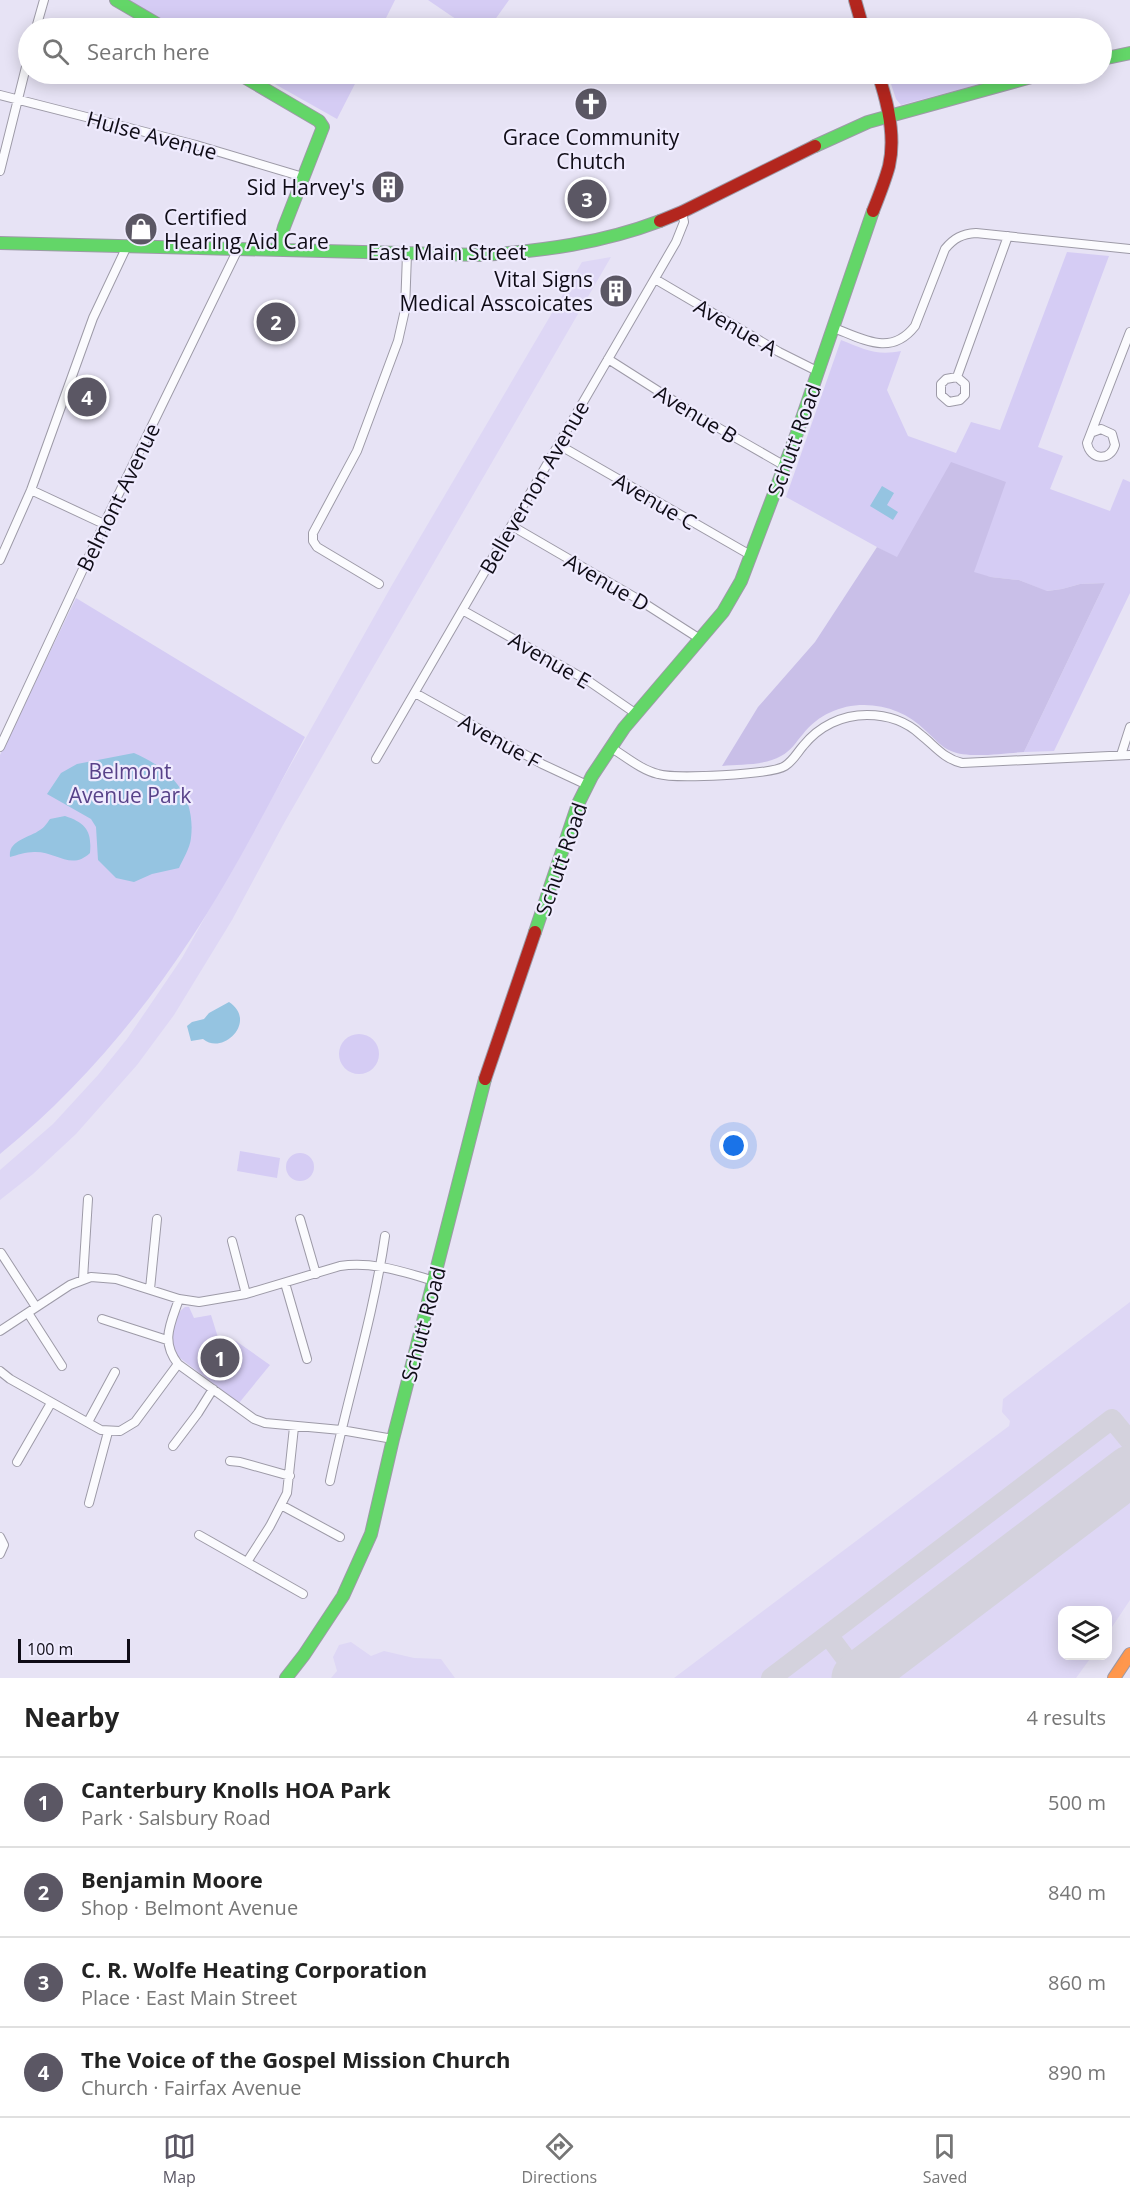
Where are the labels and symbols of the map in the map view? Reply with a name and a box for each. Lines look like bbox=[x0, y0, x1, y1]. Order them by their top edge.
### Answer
church icon: Grace Community Chutch bbox=[573, 86, 609, 122]
street label: Hulse Avenue bbox=[84, 104, 220, 166]
place label: Grace Community Chutch bbox=[503, 123, 680, 175]
building icon: Sid Harvey's bbox=[370, 169, 406, 205]
place label: Sid Harvey's bbox=[247, 173, 365, 201]
pin: 3 bbox=[568, 176, 606, 222]
place label: Certified Hearing Aid Care bbox=[164, 203, 329, 255]
shop icon: Certified Hearing Aid Care bbox=[123, 211, 159, 247]
street label: East Main Street bbox=[367, 238, 527, 266]
place label: Vital Signs Medical Asscoicates bbox=[399, 265, 593, 317]
building icon: Vital Signs Medical Asscoicates bbox=[598, 273, 634, 309]
street label: Avenue A bbox=[689, 292, 783, 362]
pin: 2 bbox=[256, 300, 296, 344]
pin: 4 bbox=[68, 374, 106, 420]
street label: Avenue B bbox=[649, 378, 743, 450]
street label: Schutt Road bbox=[761, 380, 827, 500]
street label: Bellevernon Avenue bbox=[473, 395, 595, 579]
street label: Belmont Avenue bbox=[70, 418, 166, 576]
street label: Avenue C bbox=[608, 466, 702, 536]
street label: Avenue D bbox=[559, 546, 655, 618]
street label: Avenue E bbox=[504, 625, 596, 695]
street label: Avenue F bbox=[454, 707, 546, 775]
park label: Belmont Avenue Park bbox=[69, 757, 191, 809]
street label: Schutt Road bbox=[529, 799, 593, 919]
your location bbox=[719, 1131, 748, 1160]
street label: Schutt Road bbox=[394, 1263, 452, 1385]
pin: 1 bbox=[200, 1336, 240, 1380]
scale bar bbox=[18, 1636, 130, 1664]

